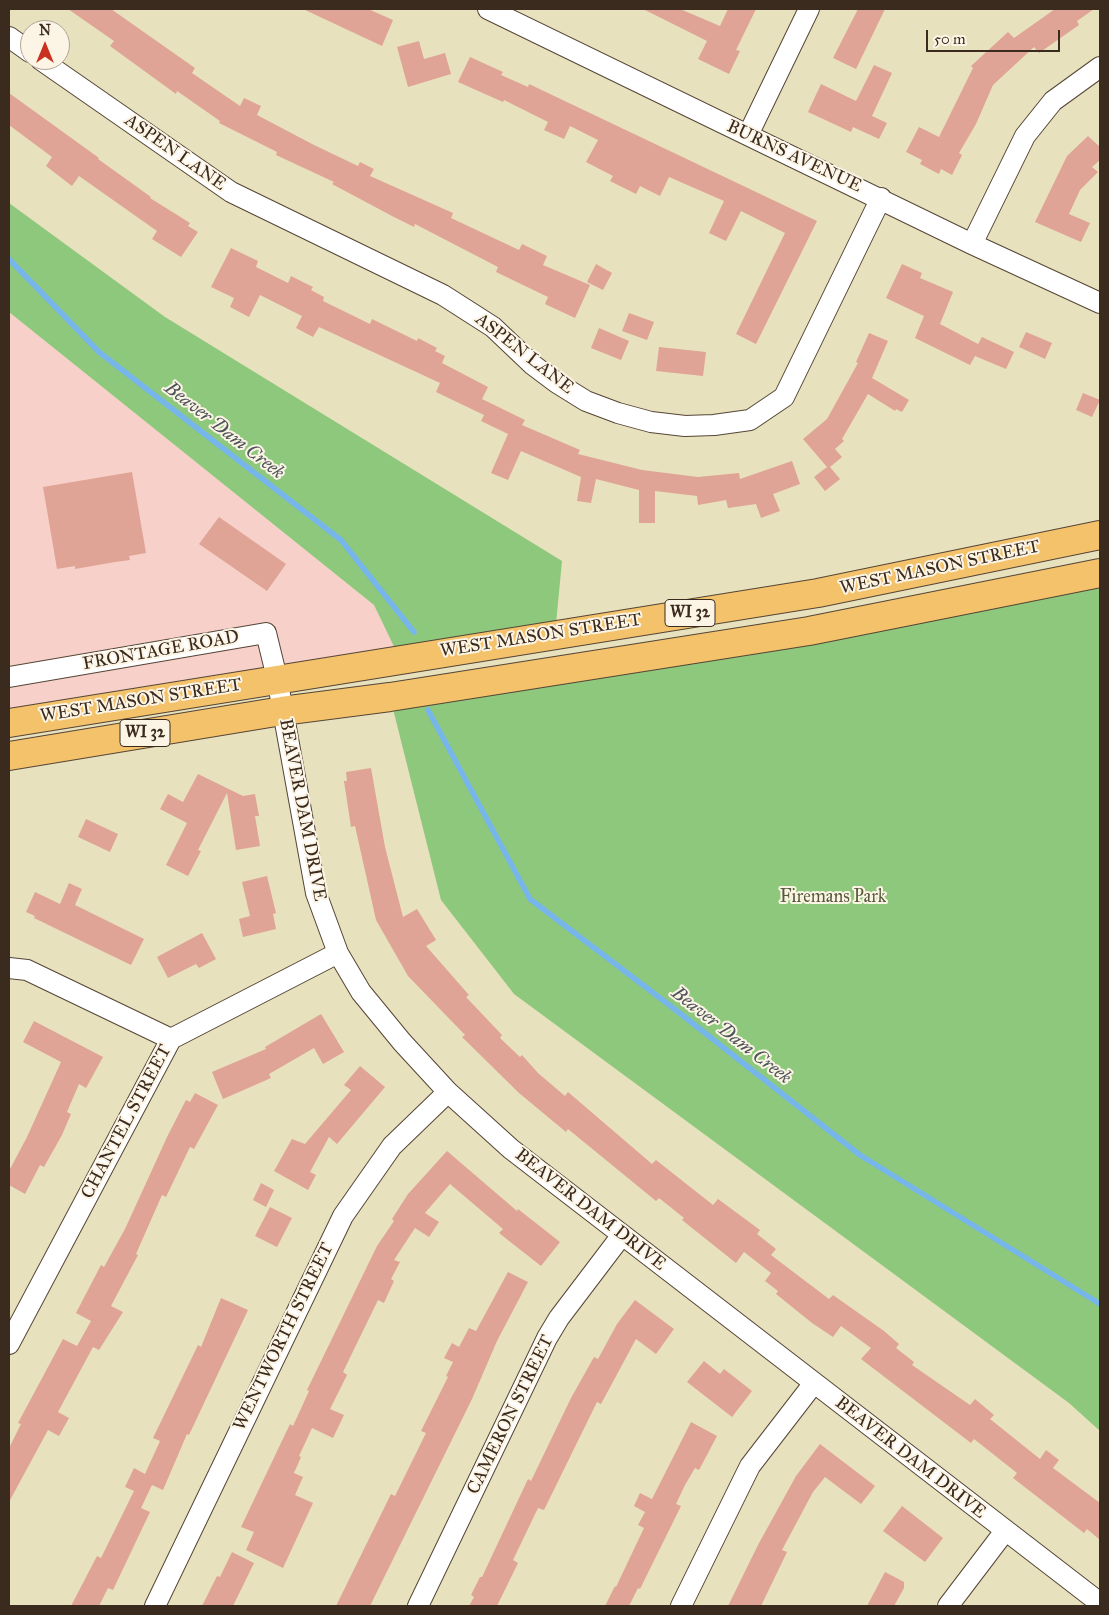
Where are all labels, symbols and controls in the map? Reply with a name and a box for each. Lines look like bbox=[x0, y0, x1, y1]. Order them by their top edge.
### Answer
north arrow bbox=[20, 20, 70, 70]
scale bar bbox=[929, 20, 1063, 52]
text: N bbox=[39, 22, 51, 39]
text: 50 m bbox=[934, 30, 966, 48]
street label: ASPEN LANE bbox=[120, 110, 230, 196]
street label: BURNS AVENUE bbox=[723, 116, 865, 198]
street label: ASPEN LANE bbox=[470, 309, 578, 399]
water label: Beaver Dam Creek bbox=[160, 377, 288, 485]
street label: WEST MASON STREET bbox=[838, 536, 1042, 600]
road number: WI 32 bbox=[665, 600, 715, 626]
street label: WEST MASON STREET bbox=[439, 609, 643, 663]
street label: FRONTAGE ROAD bbox=[81, 627, 241, 675]
street label: WEST MASON STREET bbox=[39, 674, 243, 728]
street label: BEAVER DAM DRIVE bbox=[274, 717, 330, 903]
road number: WI 32 bbox=[120, 720, 170, 746]
park label: Firemans Park bbox=[780, 887, 886, 909]
water label: Beaver Dam Creek bbox=[667, 982, 795, 1090]
street label: CHANTEL STREET bbox=[77, 1041, 177, 1203]
street label: BEAVER DAM DRIVE bbox=[510, 1144, 670, 1276]
street label: WENTWORTH STREET bbox=[229, 1240, 339, 1434]
street label: CAMERON STREET bbox=[463, 1332, 559, 1498]
street label: BEAVER DAM DRIVE bbox=[830, 1392, 990, 1524]

